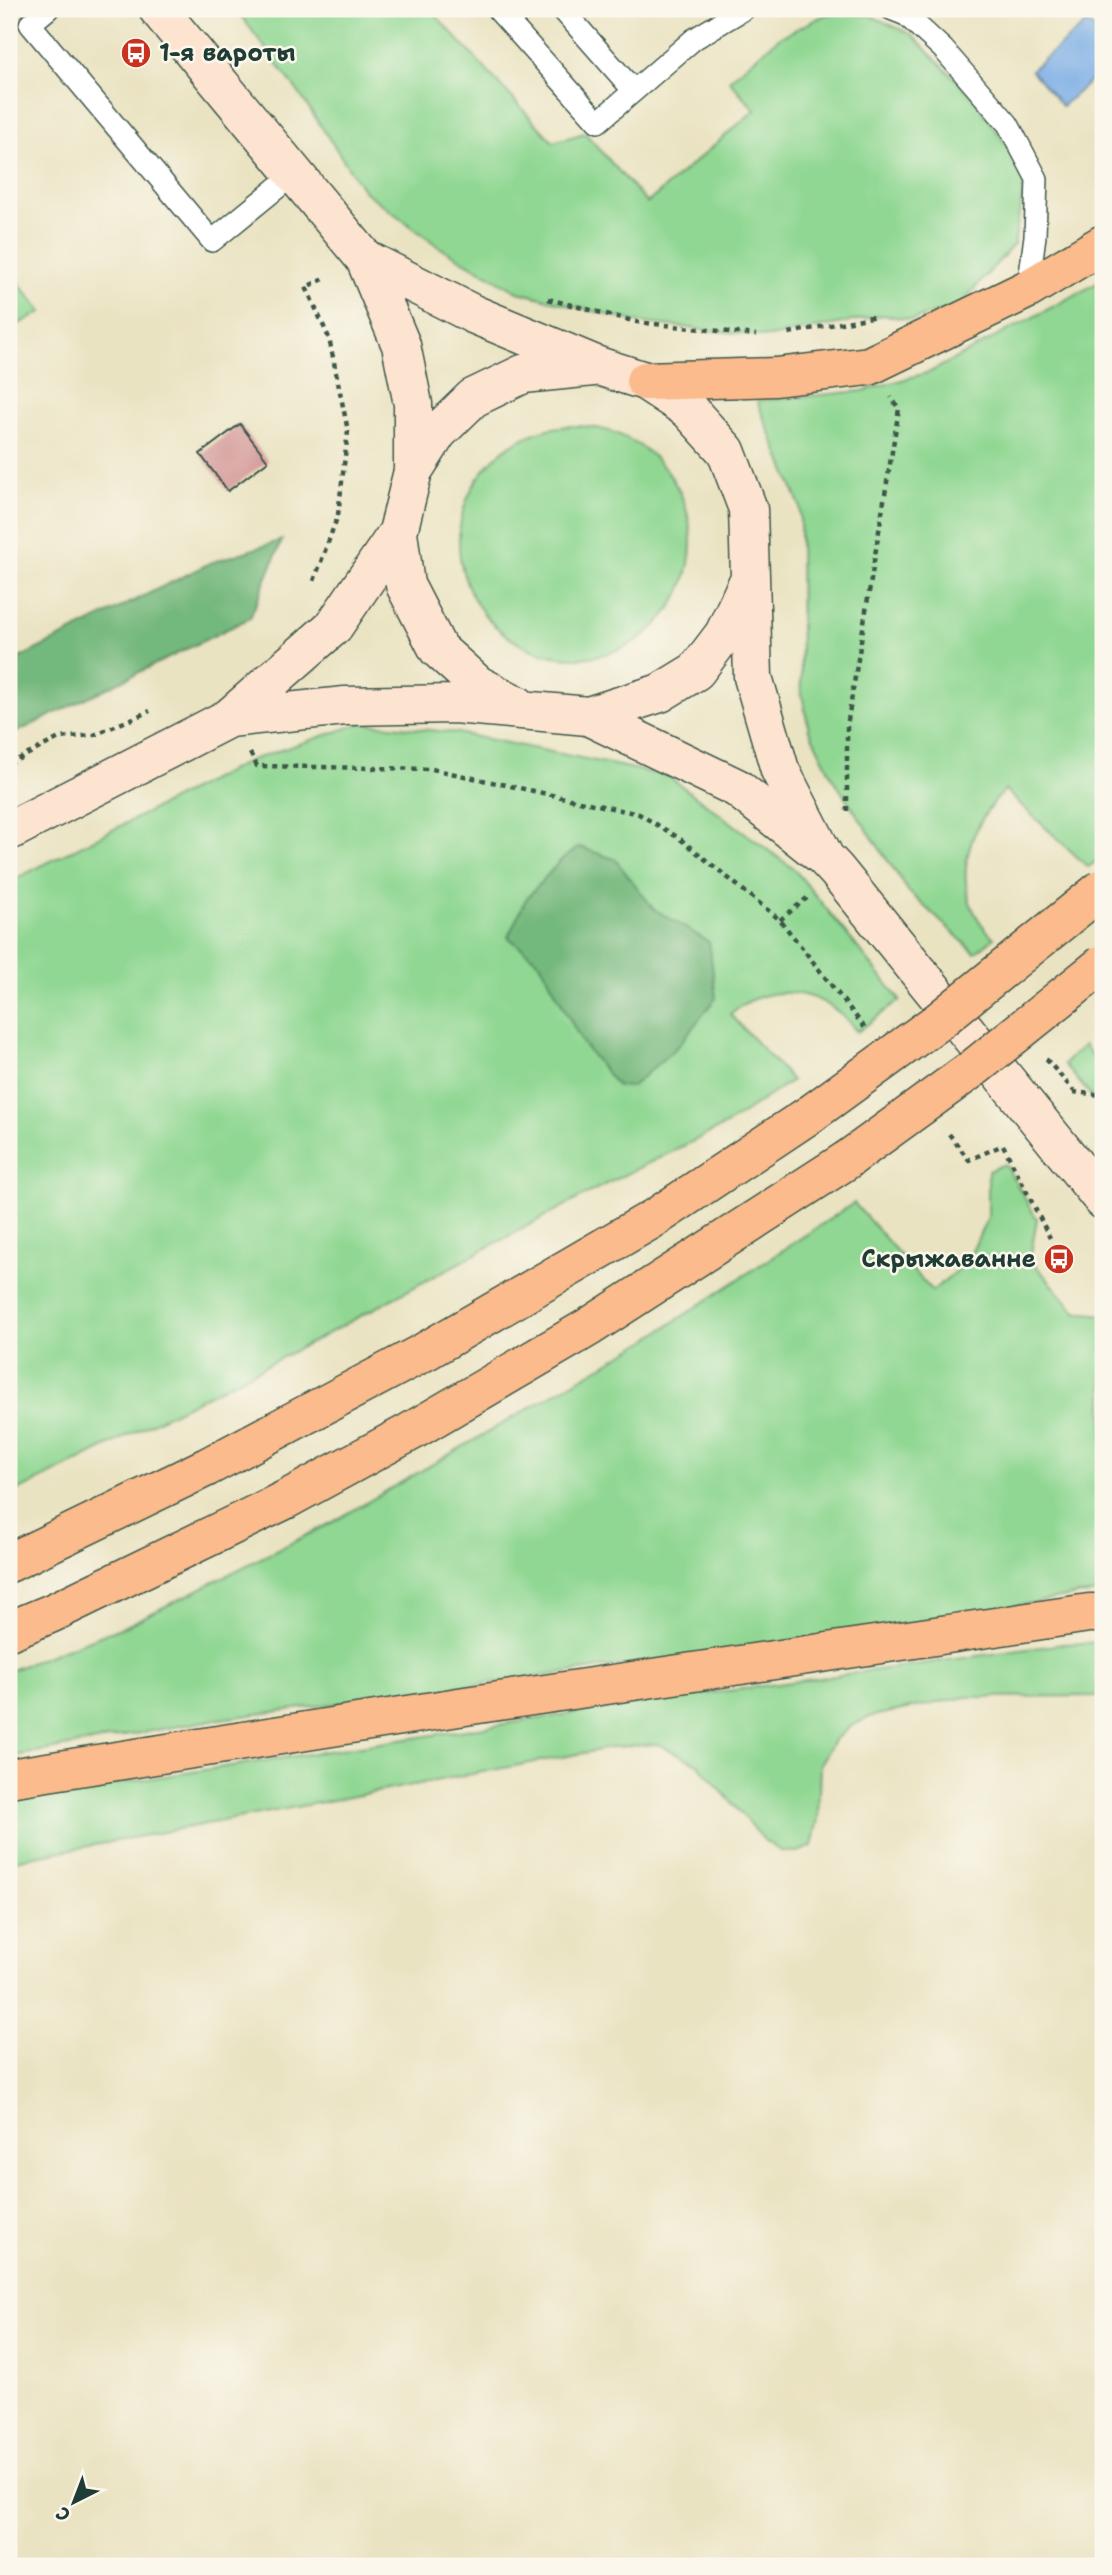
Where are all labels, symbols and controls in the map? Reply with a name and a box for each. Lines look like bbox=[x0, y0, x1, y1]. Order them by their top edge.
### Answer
bus stop icon: 1-я вароты bbox=[119, 36, 153, 70]
place label: 1-я вароты bbox=[159, 37, 296, 69]
bus stop icon: Скрыжаванне bbox=[1042, 1242, 1076, 1276]
place label: Скрыжаванне bbox=[861, 1243, 1036, 1275]
north arrow bbox=[38, 2466, 108, 2536]
text: С bbox=[50, 2501, 76, 2527]

